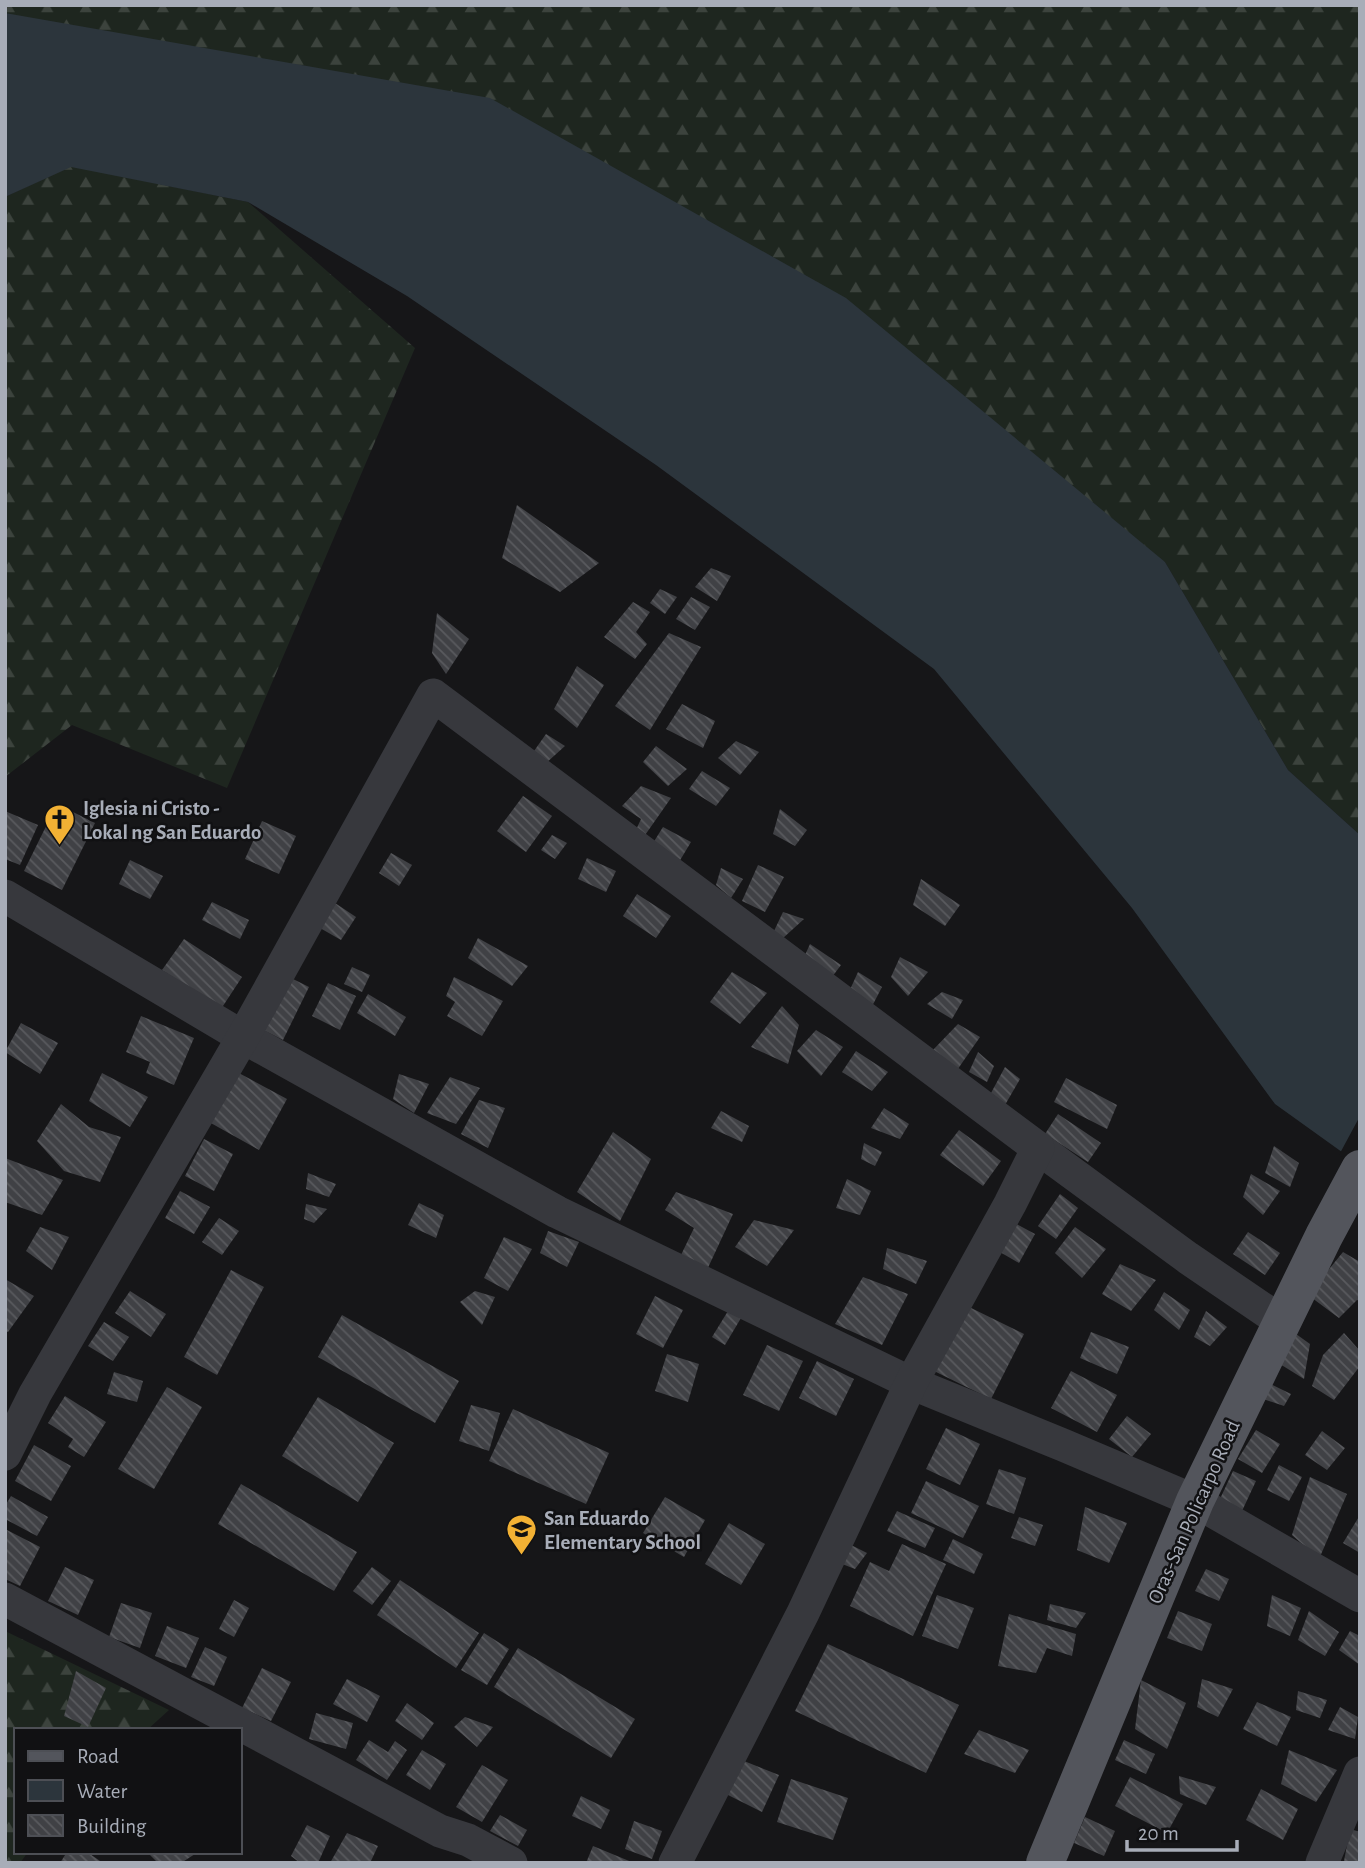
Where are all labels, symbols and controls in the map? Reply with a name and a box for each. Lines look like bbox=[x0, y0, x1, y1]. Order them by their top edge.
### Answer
place label: Iglesia ni Cristo - Lokal ng San Eduardo bbox=[83, 798, 261, 843]
church icon: Iglesia ni Cristo - Lokal ng San Eduardo bbox=[43, 803, 77, 847]
street label: Oras-San Policarpo Road bbox=[1144, 1417, 1244, 1607]
place label: San Eduardo Elementary School bbox=[544, 1508, 701, 1553]
school or university icon: San Eduardo Elementary School bbox=[504, 1513, 538, 1557]
legend bbox=[14, 1728, 242, 1854]
text: Road bbox=[77, 1746, 119, 1767]
text: Water bbox=[77, 1781, 127, 1802]
scale bar bbox=[1127, 1808, 1237, 1852]
text: Building bbox=[77, 1816, 147, 1837]
text: 20 m bbox=[1138, 1823, 1179, 1844]

